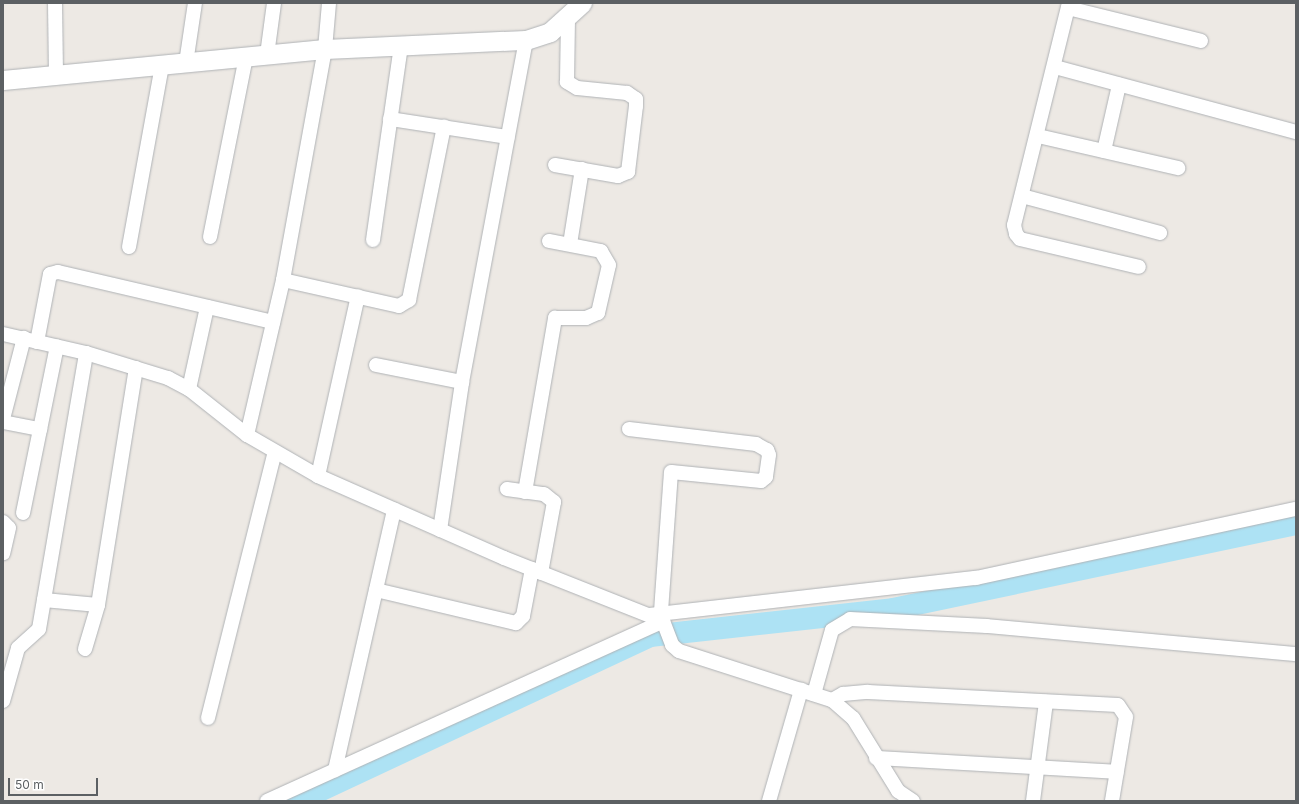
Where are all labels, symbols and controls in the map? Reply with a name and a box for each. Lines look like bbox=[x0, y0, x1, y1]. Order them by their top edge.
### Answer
scale bar bbox=[10, 770, 100, 796]
text: 50 m bbox=[15, 777, 44, 792]

